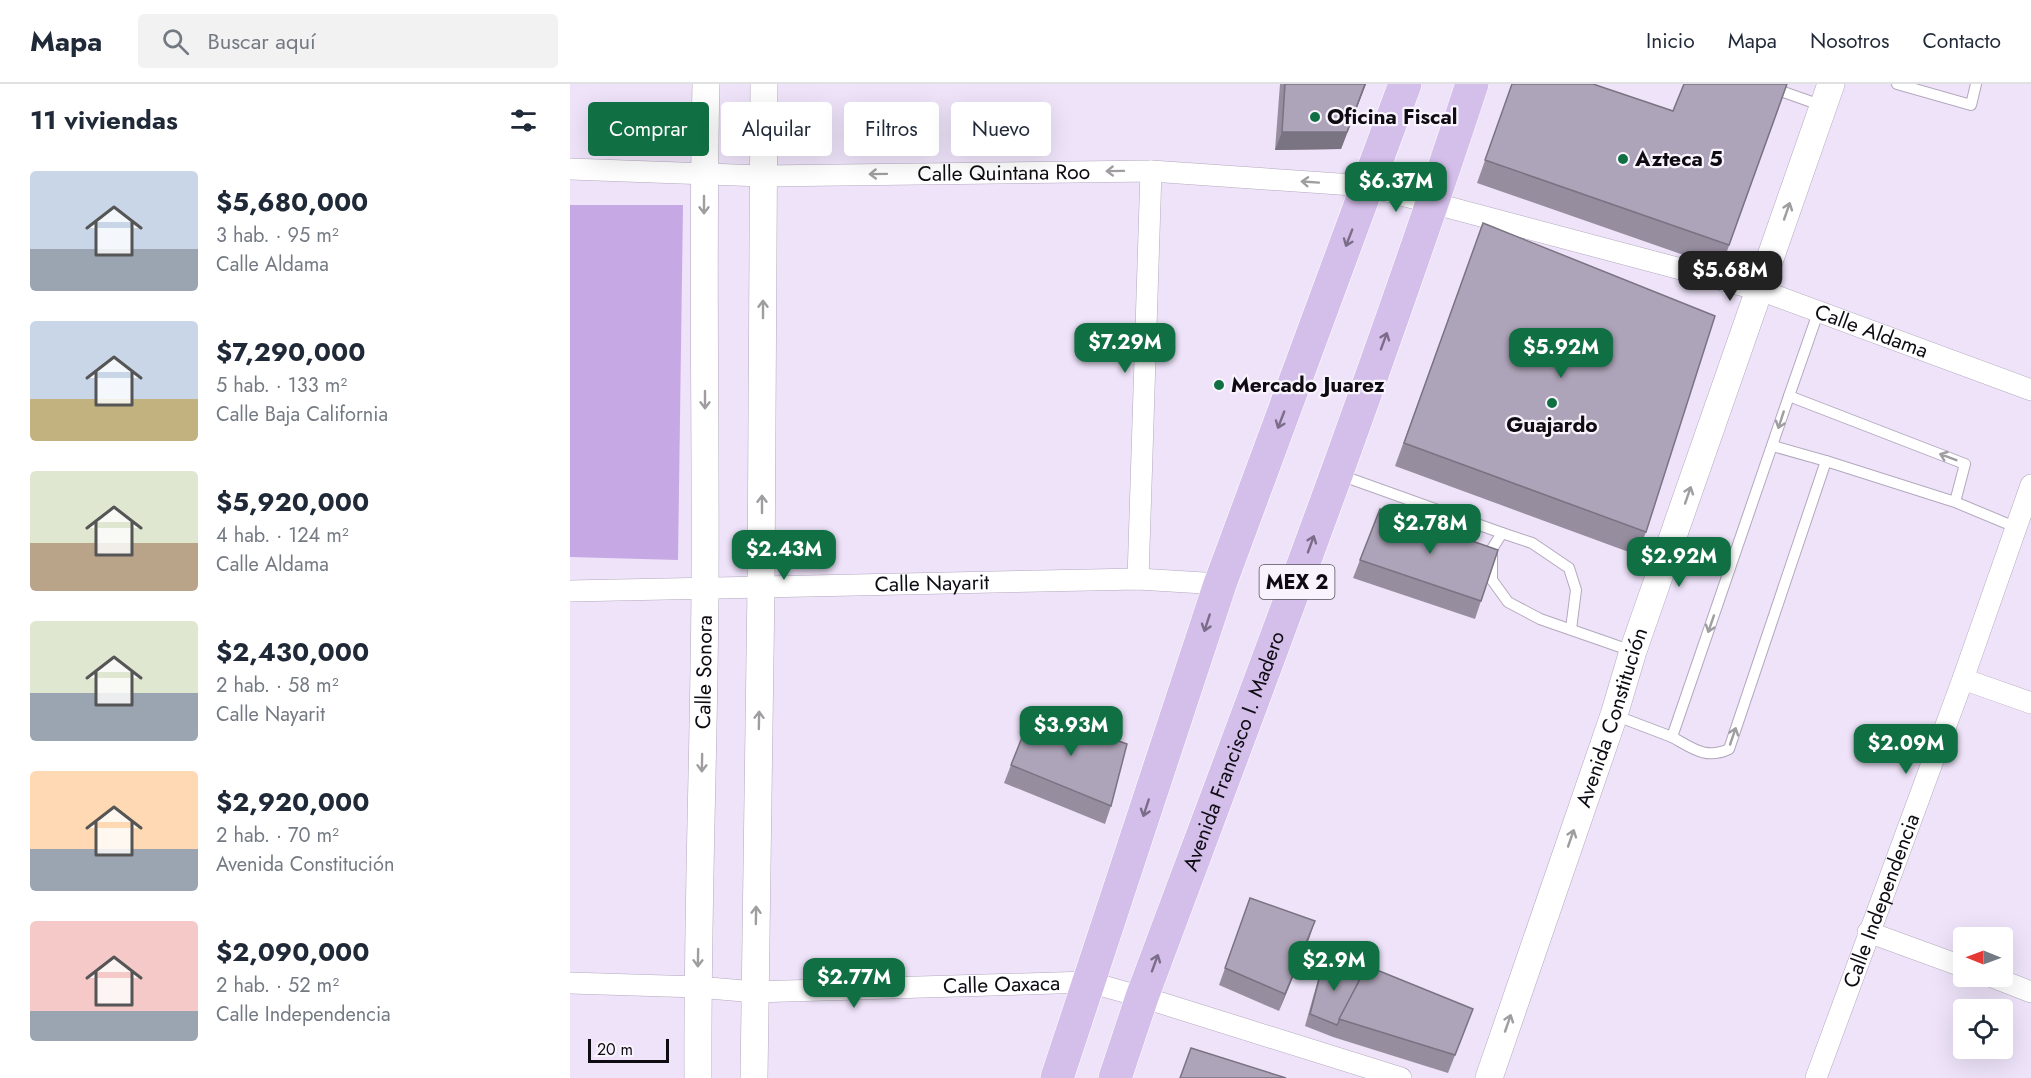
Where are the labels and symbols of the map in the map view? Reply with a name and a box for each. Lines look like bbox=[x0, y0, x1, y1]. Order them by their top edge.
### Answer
place label: Oficina Fiscal bbox=[1327, 102, 1457, 132]
marker: Oficina Fiscal bbox=[1308, 110, 1322, 124]
place label: Azteca 5 bbox=[1634, 144, 1723, 174]
marker: Azteca 5 bbox=[1616, 152, 1630, 166]
street label: Calle Quintana Roo bbox=[917, 157, 1090, 189]
pin: $6.37M bbox=[1347, 162, 1445, 213]
one-way arrow bbox=[1106, 165, 1126, 177]
one-way arrow bbox=[869, 169, 889, 180]
one-way arrow bbox=[1301, 176, 1320, 187]
one-way arrow bbox=[698, 195, 710, 215]
one-way arrow bbox=[1782, 202, 1793, 221]
one-way arrow bbox=[1343, 228, 1354, 246]
pin: $5.68M bbox=[1681, 251, 1779, 302]
street label: Calle Aldama bbox=[1811, 297, 1932, 366]
one-way arrow bbox=[757, 299, 768, 319]
pin: $7.29M bbox=[1076, 323, 1174, 374]
pin: $5.92M bbox=[1512, 328, 1610, 379]
one-way arrow bbox=[1379, 332, 1390, 351]
place label: Mercado Juarez bbox=[1231, 370, 1385, 400]
marker: Mercado Juarez bbox=[1212, 378, 1226, 392]
one-way arrow bbox=[699, 390, 710, 410]
marker: Guajardo bbox=[1545, 396, 1559, 410]
one-way arrow bbox=[1274, 410, 1285, 429]
place label: Guajardo bbox=[1506, 410, 1598, 440]
one-way arrow bbox=[1775, 410, 1786, 429]
one-way arrow bbox=[1939, 451, 1958, 462]
one-way arrow bbox=[1684, 486, 1695, 505]
one-way arrow bbox=[756, 494, 768, 514]
pin: $2.78M bbox=[1381, 504, 1479, 555]
pin: $2.43M bbox=[735, 530, 833, 581]
one-way arrow bbox=[1306, 536, 1317, 554]
pin: $2.92M bbox=[1630, 537, 1728, 588]
road number: MEX 2 bbox=[1260, 565, 1334, 599]
street label: Calle Nayarit bbox=[874, 567, 990, 600]
one-way arrow bbox=[1200, 613, 1211, 632]
one-way arrow bbox=[1704, 614, 1715, 633]
street label: Calle Sonora bbox=[688, 615, 720, 729]
street label: Avenida Constitución bbox=[1568, 623, 1655, 811]
street label: Avenida Francisco I. Madero bbox=[1175, 627, 1292, 875]
pin: $3.93M bbox=[1022, 706, 1120, 757]
one-way arrow bbox=[753, 710, 765, 730]
pin: $2.09M bbox=[1857, 724, 1955, 775]
one-way arrow bbox=[1728, 727, 1739, 746]
one-way arrow bbox=[696, 753, 708, 773]
one-way arrow bbox=[1140, 798, 1151, 817]
street label: Calle Independencia bbox=[1836, 809, 1927, 992]
one-way arrow bbox=[1567, 829, 1578, 848]
one-way arrow bbox=[750, 905, 762, 925]
north arrow bbox=[1953, 927, 2013, 987]
pin: $2.9M bbox=[1292, 941, 1376, 992]
one-way arrow bbox=[692, 948, 704, 968]
one-way arrow bbox=[1150, 954, 1161, 973]
pin: $2.77M bbox=[805, 958, 903, 1009]
street label: Calle Oaxaca bbox=[943, 968, 1061, 1001]
one-way arrow bbox=[1503, 1014, 1514, 1033]
scale bar bbox=[588, 1036, 669, 1064]

